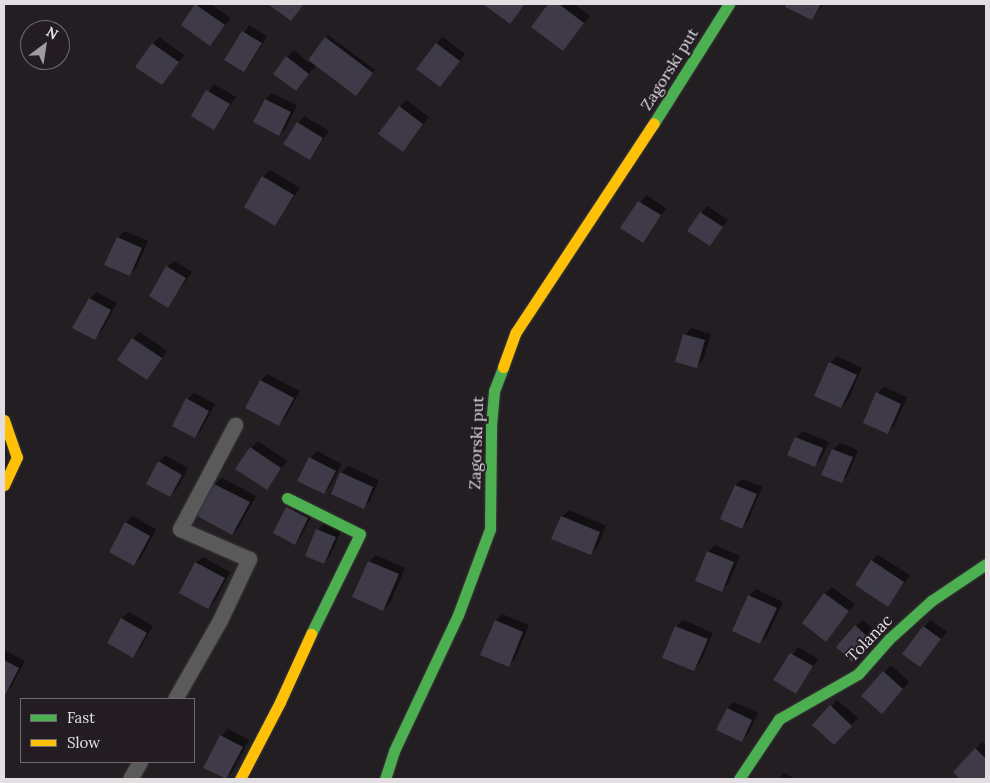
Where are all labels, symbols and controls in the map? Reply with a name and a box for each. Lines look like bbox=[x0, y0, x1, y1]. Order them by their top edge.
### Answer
north arrow bbox=[20, 20, 70, 70]
text: N bbox=[43, 22, 61, 43]
street label: Zagorski put bbox=[636, 24, 702, 114]
street label: Zagorski put bbox=[465, 396, 487, 490]
street label: Tolanac bbox=[842, 611, 896, 665]
legend bbox=[20, 698, 195, 763]
text: Fast bbox=[67, 708, 95, 727]
text: Slow bbox=[67, 733, 100, 752]

